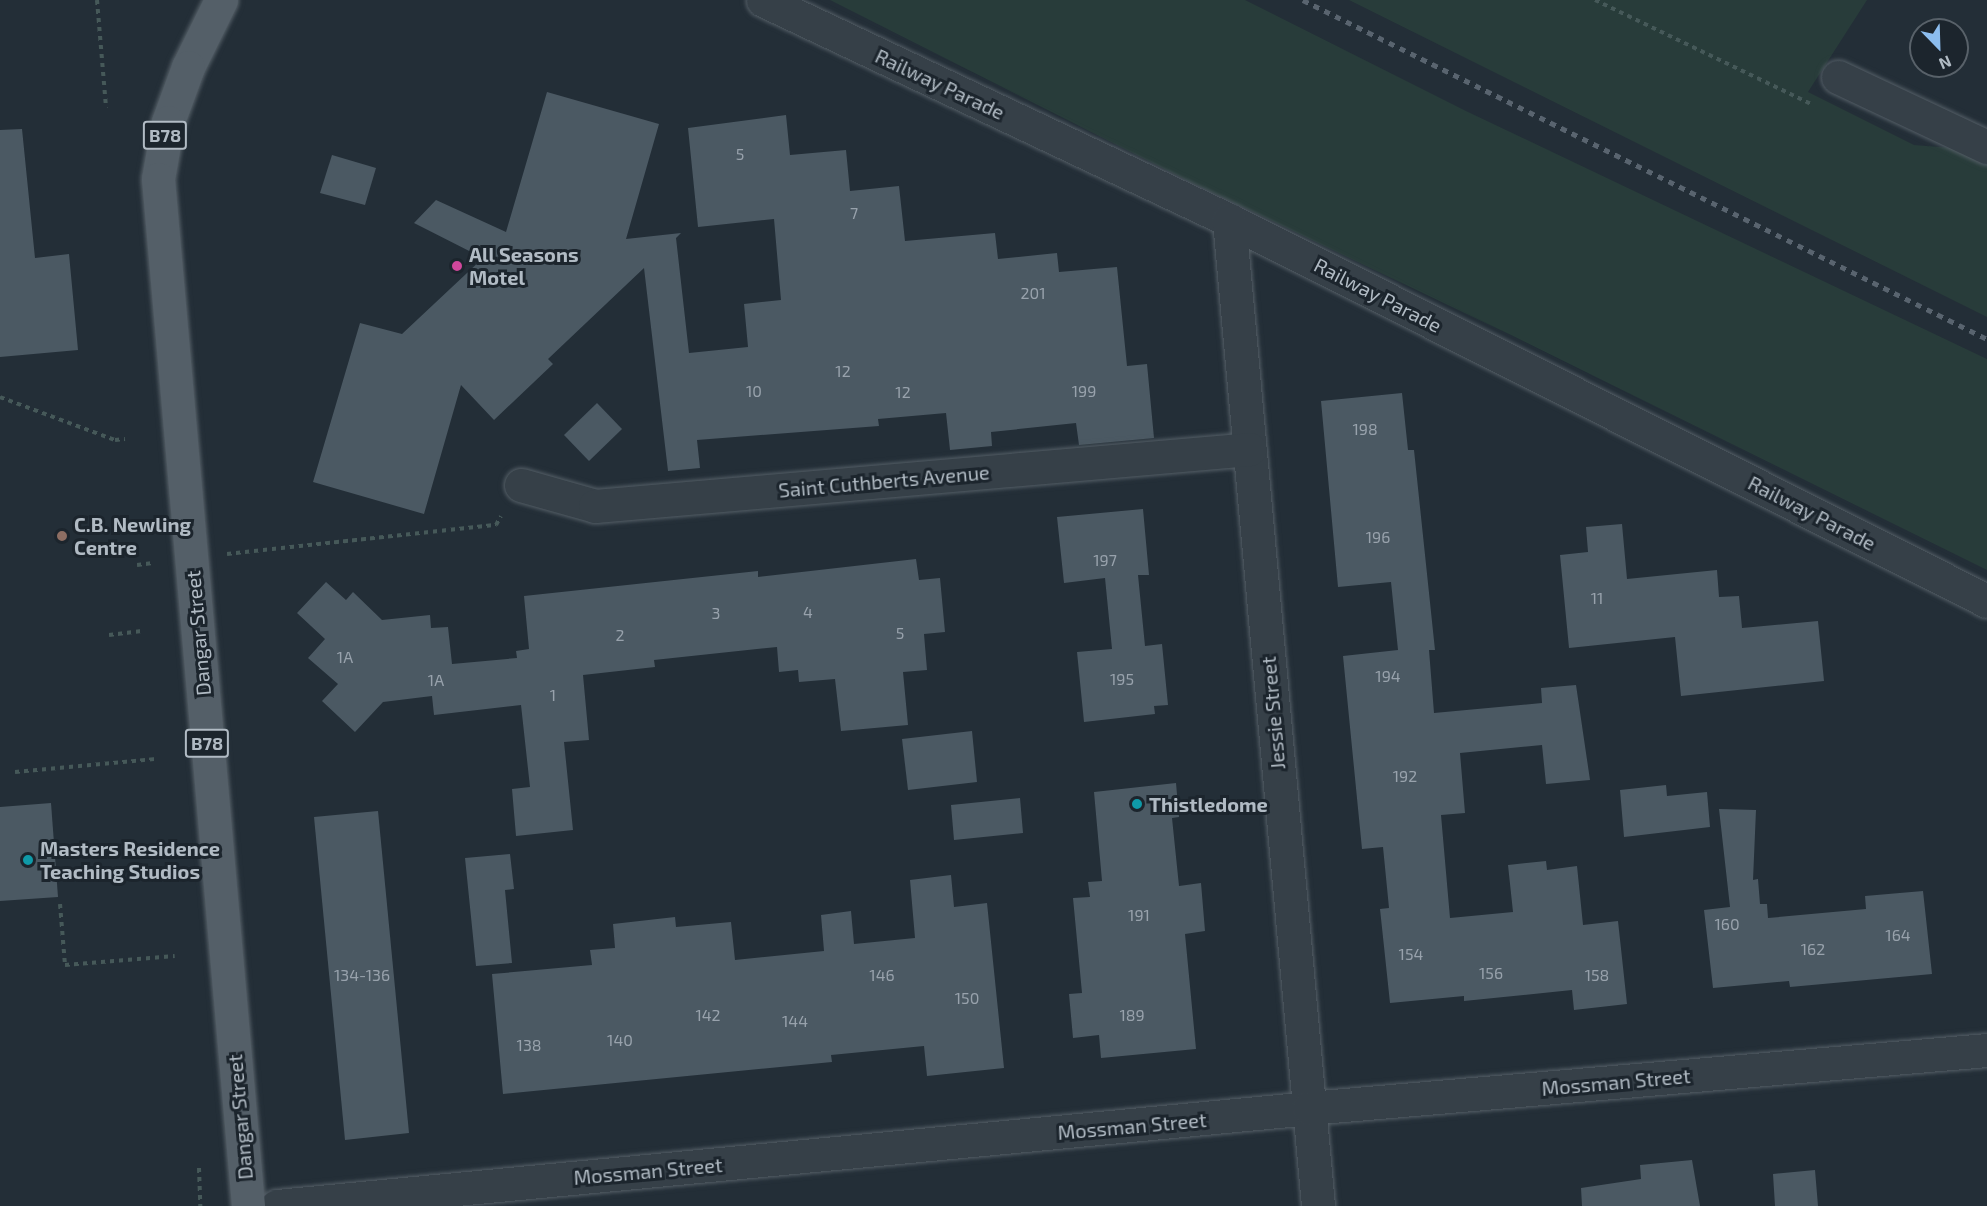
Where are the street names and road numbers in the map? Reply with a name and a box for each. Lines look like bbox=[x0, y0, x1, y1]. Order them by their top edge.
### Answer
street label: Railway Parade bbox=[871, 43, 1009, 125]
road number: B78 bbox=[142, 120, 188, 150]
street label: Railway Parade bbox=[1310, 252, 1446, 338]
street label: Saint Cuthberts Avenue bbox=[777, 460, 991, 502]
street label: Railway Parade bbox=[1744, 470, 1880, 556]
street label: Dangar Street bbox=[181, 569, 215, 697]
street label: Jessie Street bbox=[1256, 655, 1290, 771]
road number: B78 bbox=[184, 728, 230, 758]
street label: Dangar Street bbox=[223, 1053, 257, 1181]
street label: Mossman Street bbox=[1541, 1064, 1691, 1100]
street label: Mossman Street bbox=[1057, 1108, 1207, 1144]
street label: Mossman Street bbox=[573, 1153, 723, 1189]

